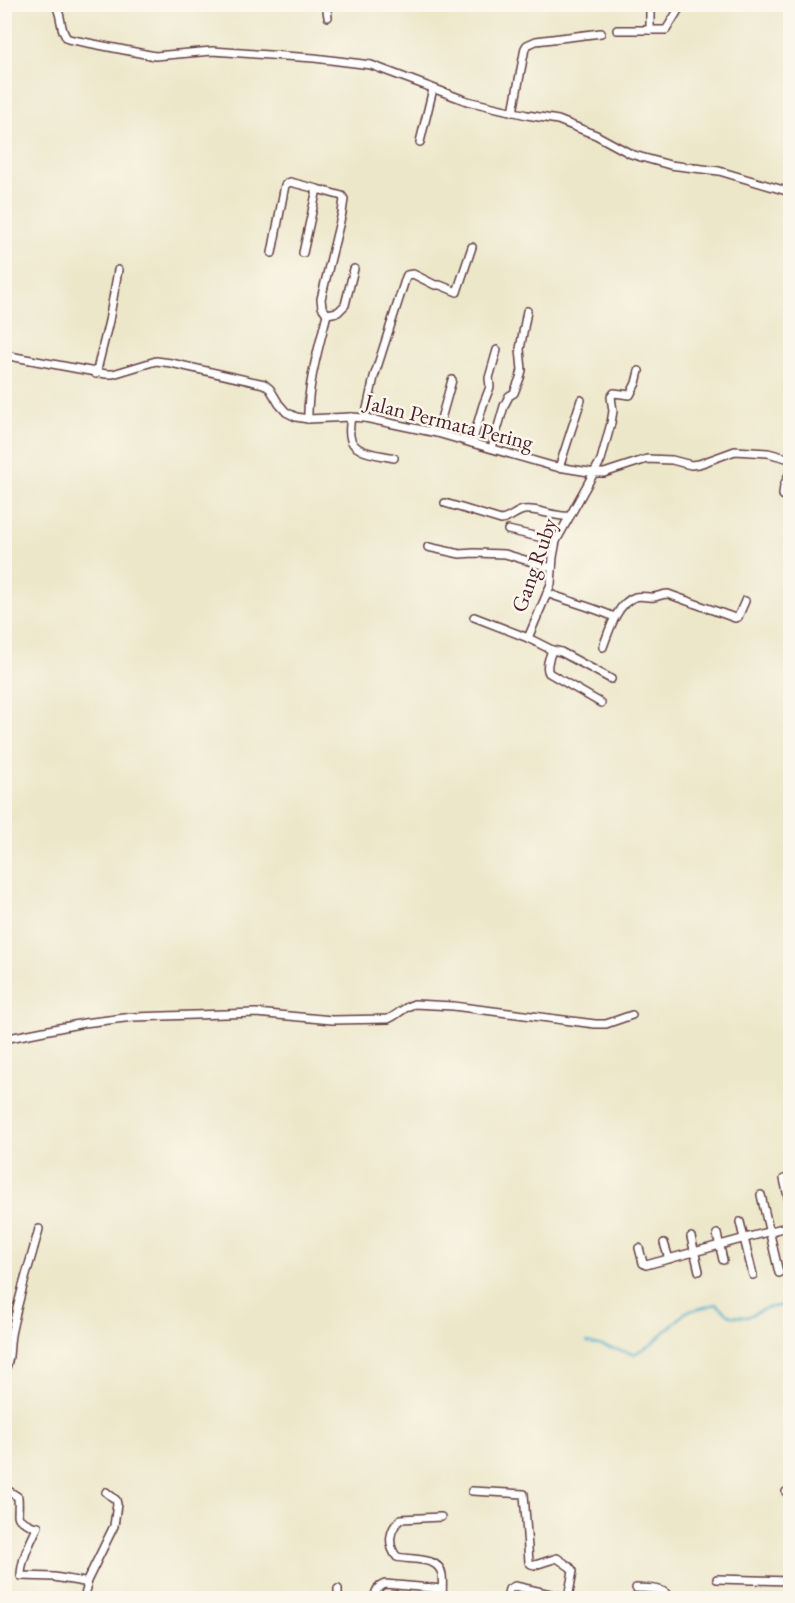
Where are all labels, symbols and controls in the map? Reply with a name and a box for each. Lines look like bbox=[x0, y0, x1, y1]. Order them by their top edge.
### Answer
street label: Jalan Permata Pering bbox=[360, 387, 537, 457]
street label: Gang Ruby bbox=[504, 514, 564, 616]

